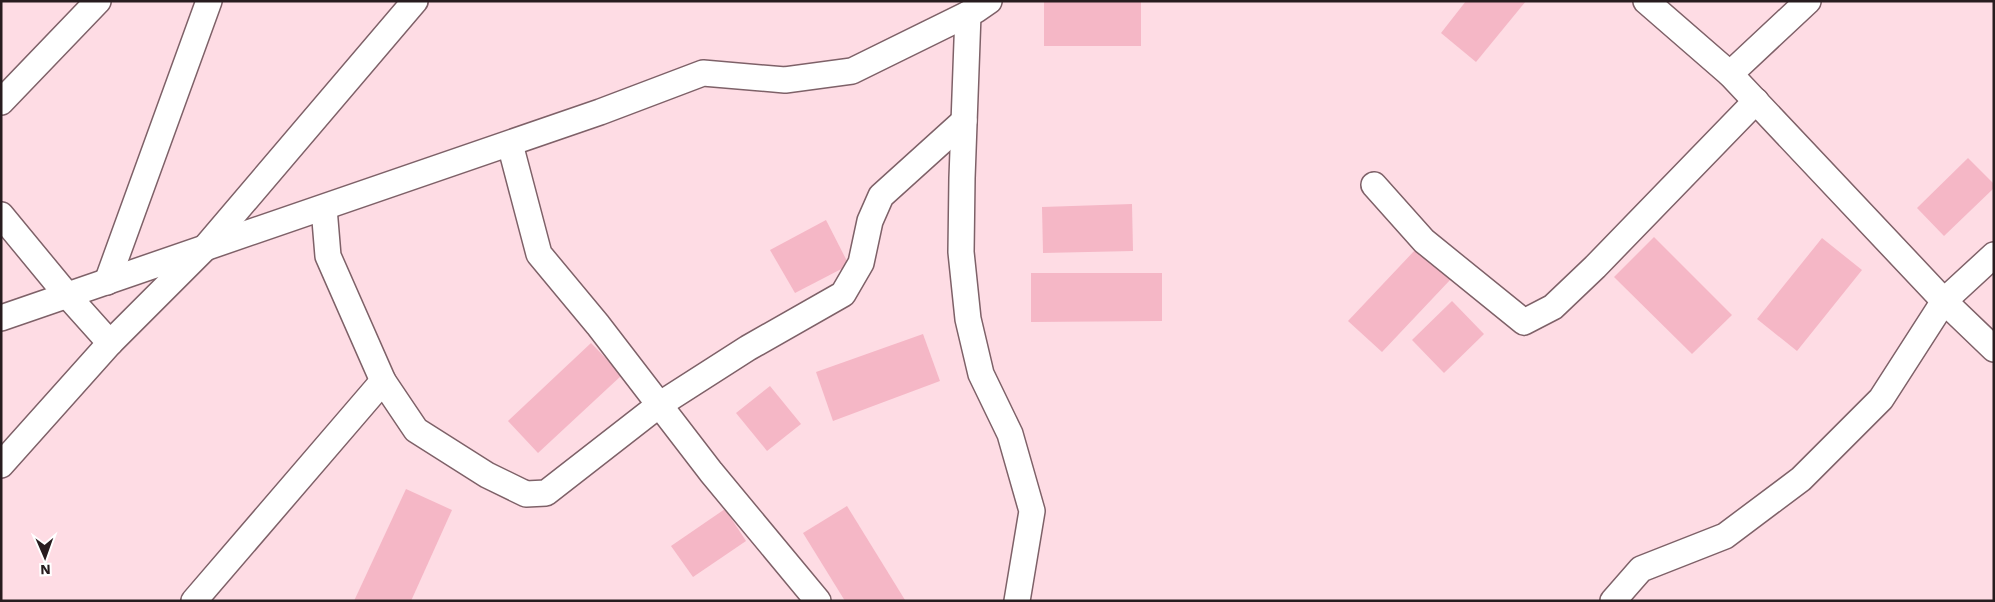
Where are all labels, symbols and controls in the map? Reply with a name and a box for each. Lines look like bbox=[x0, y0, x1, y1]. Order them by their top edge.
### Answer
north arrow bbox=[20, 532, 70, 582]
text: N bbox=[40, 562, 51, 578]

